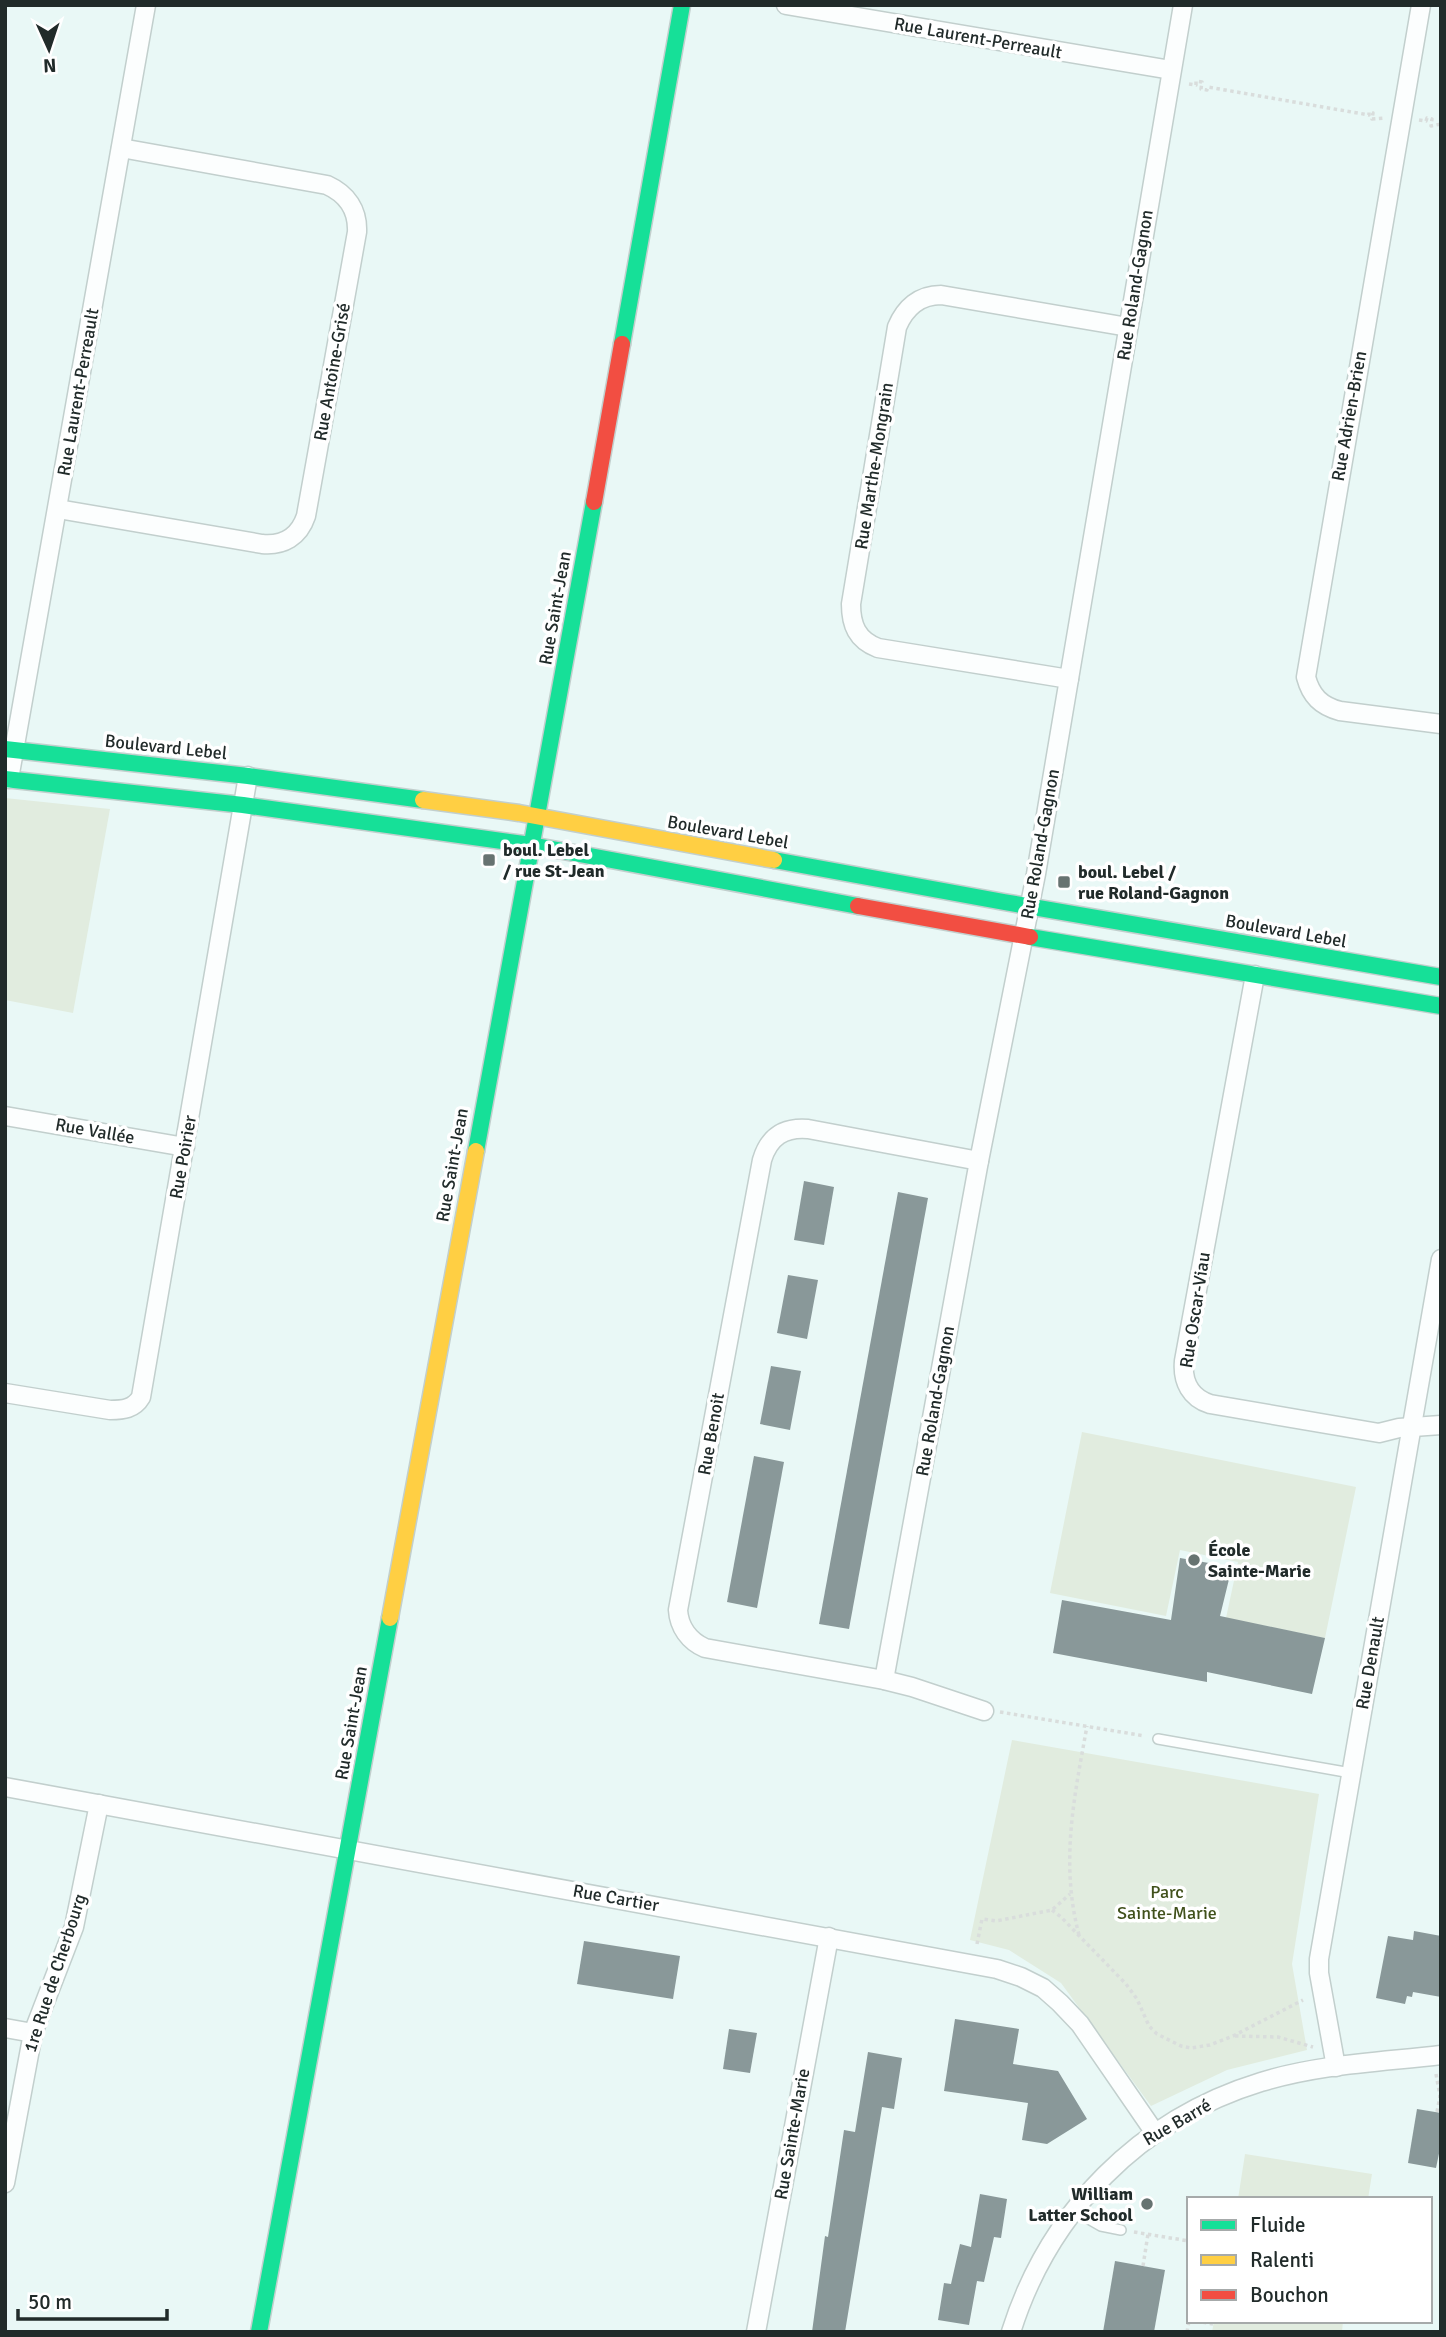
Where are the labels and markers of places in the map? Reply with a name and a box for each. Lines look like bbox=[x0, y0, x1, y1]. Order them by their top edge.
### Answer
place label: boul. Lebel / rue St-Jean bbox=[503, 839, 605, 882]
marker: boul. Lebel / rue St-Jean bbox=[481, 852, 497, 868]
place label: boul. Lebel / rue Roland-Gagnon bbox=[1078, 861, 1229, 904]
marker: boul. Lebel / rue Roland-Gagnon bbox=[1056, 874, 1072, 890]
place label: École Sainte-Marie bbox=[1208, 1539, 1311, 1582]
marker: École Sainte-Marie bbox=[1186, 1552, 1202, 1568]
place label: William Latter School bbox=[1028, 2183, 1133, 2226]
marker: William Latter School bbox=[1139, 2196, 1155, 2212]

